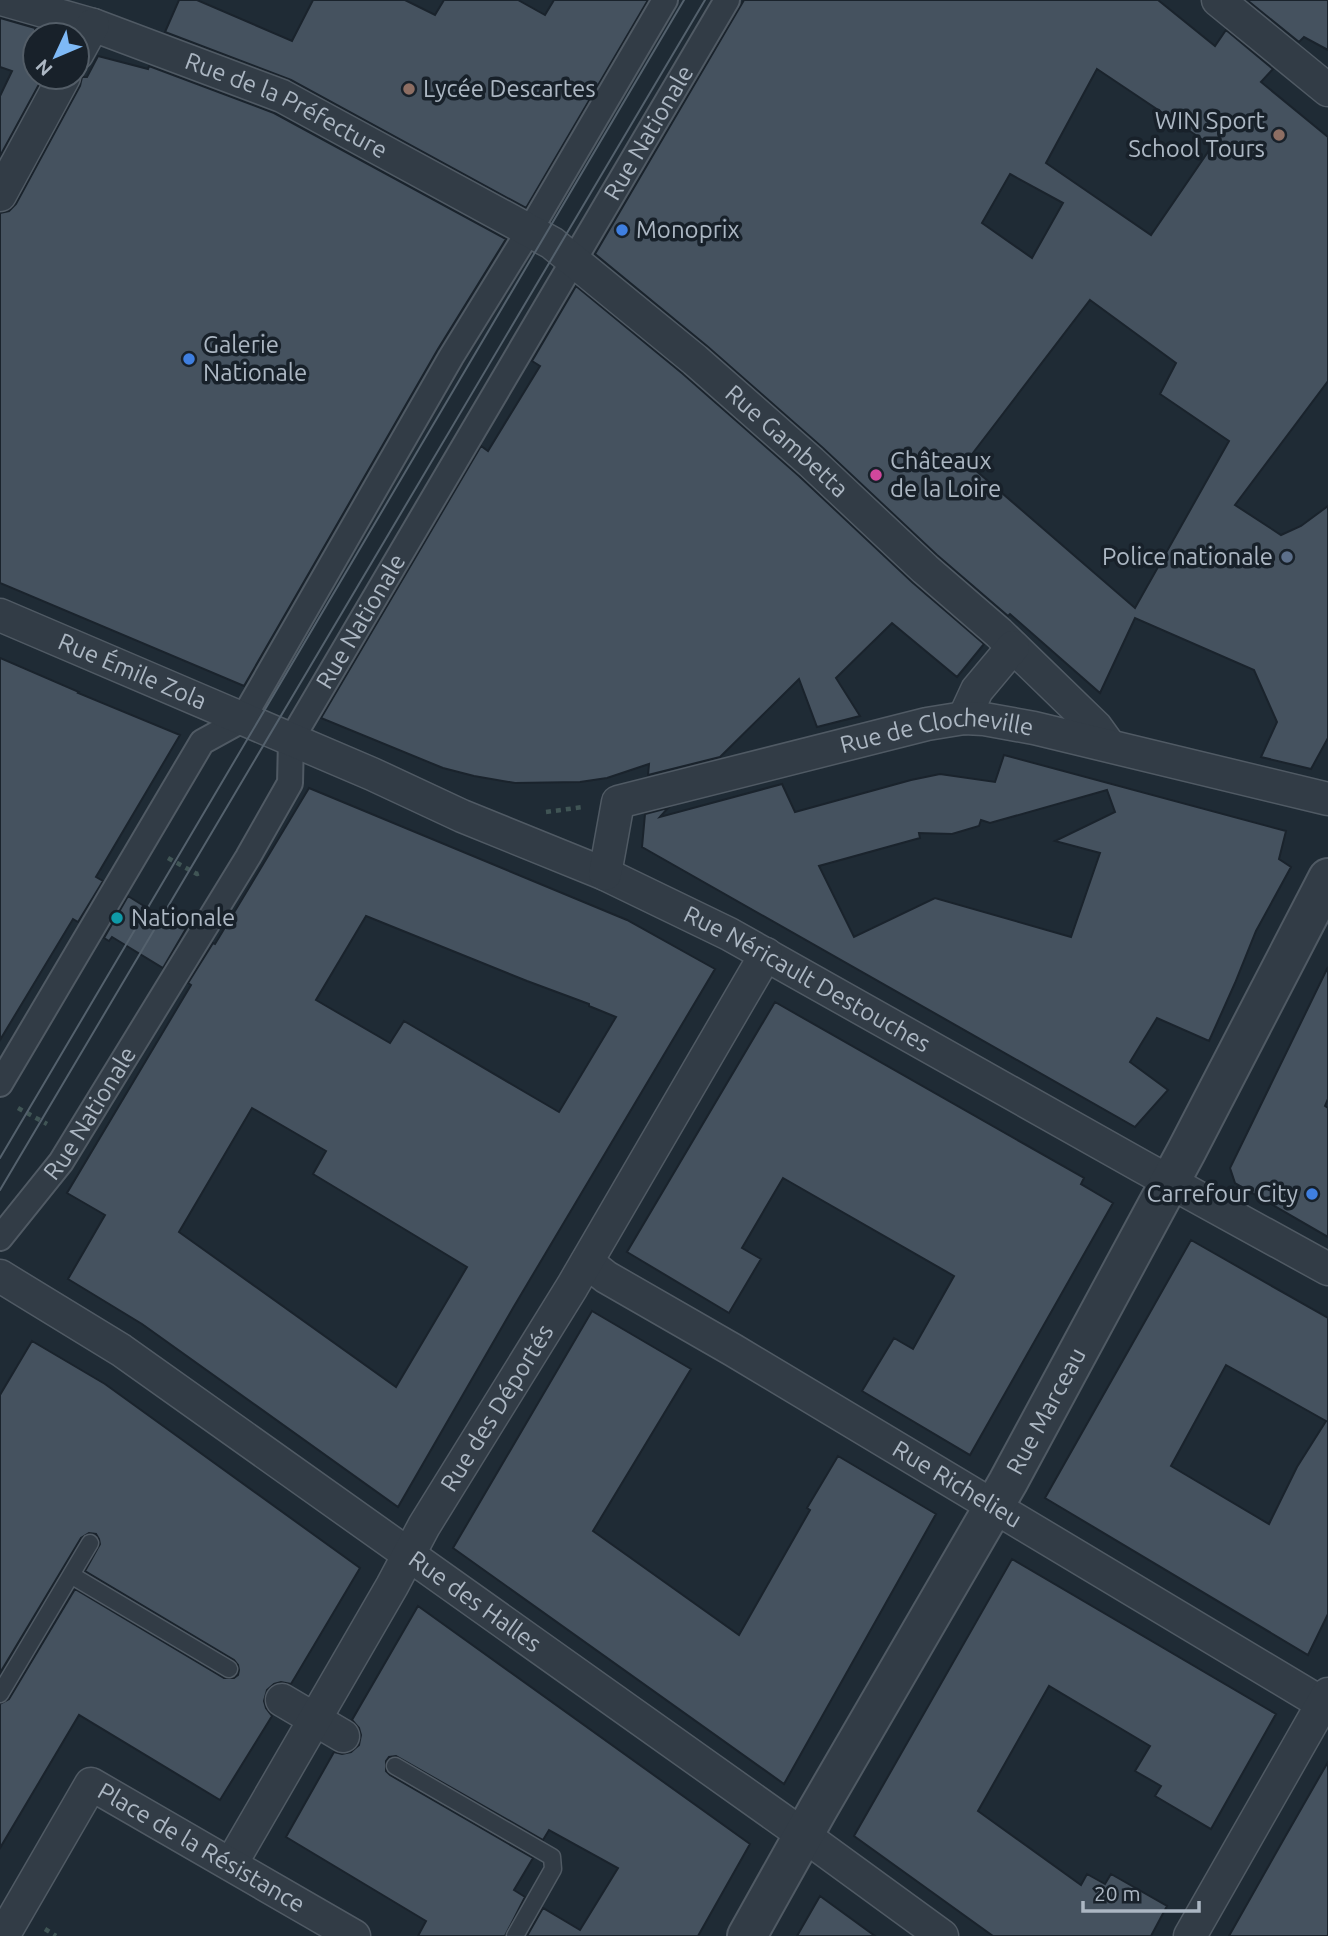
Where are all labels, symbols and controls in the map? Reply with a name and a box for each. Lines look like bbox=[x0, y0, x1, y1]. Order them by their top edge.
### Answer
north arrow bbox=[21, 21, 91, 91]
street label: Rue de la Préfecture bbox=[182, 47, 392, 164]
text: N bbox=[31, 55, 57, 81]
street label: Rue Nationale bbox=[598, 60, 698, 205]
place label: Lycée Descartes bbox=[423, 75, 596, 102]
marker: Lycée Descartes bbox=[401, 81, 417, 97]
place label: WIN Sport School Tours bbox=[1128, 107, 1266, 162]
marker: WIN Sport School Tours bbox=[1271, 127, 1287, 143]
place label: Monoprix bbox=[636, 216, 740, 243]
marker: Monoprix bbox=[614, 222, 630, 238]
place label: Galerie Nationale bbox=[203, 331, 307, 386]
marker: Galerie Nationale bbox=[181, 351, 197, 367]
street label: Rue Gambetta bbox=[720, 379, 854, 503]
place label: Châteaux de la Loire bbox=[890, 447, 1001, 502]
marker: Châteaux de la Loire bbox=[868, 467, 884, 483]
place label: Police nationale bbox=[1102, 543, 1273, 570]
street label: Rue Nationale bbox=[310, 549, 411, 693]
marker: Police nationale bbox=[1279, 549, 1295, 565]
street label: Rue Émile Zola bbox=[54, 628, 211, 715]
street label: Rue de Clocheville bbox=[837, 704, 1036, 758]
street label: Rue Néricault Destouches bbox=[680, 900, 935, 1058]
place label: Nationale bbox=[131, 904, 235, 931]
marker: Nationale bbox=[109, 910, 125, 926]
street label: Rue Nationale bbox=[38, 1042, 141, 1185]
place label: Carrefour City bbox=[1146, 1180, 1298, 1207]
marker: Carrefour City bbox=[1304, 1186, 1320, 1202]
street label: Rue des Déportés bbox=[435, 1319, 558, 1496]
street label: Rue Marceau bbox=[1001, 1343, 1091, 1479]
street label: Rue Richelieu bbox=[888, 1435, 1027, 1533]
street label: Rue des Halles bbox=[404, 1545, 547, 1657]
street label: Place de la Résistance bbox=[93, 1777, 310, 1918]
scale bar bbox=[1083, 1870, 1198, 1914]
text: 20 m bbox=[1094, 1881, 1141, 1905]

